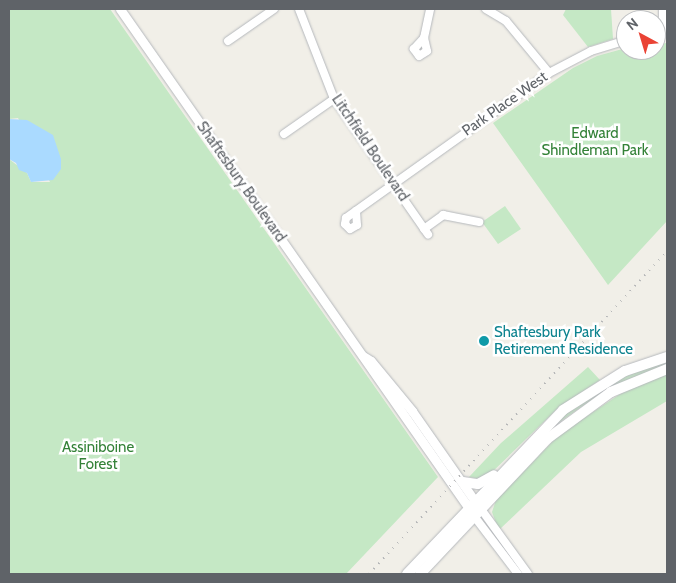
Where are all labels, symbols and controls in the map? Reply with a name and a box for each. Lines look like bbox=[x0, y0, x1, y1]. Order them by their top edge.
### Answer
north arrow bbox=[616, 10, 666, 60]
text: N bbox=[623, 14, 642, 34]
street label: Park Place West bbox=[459, 68, 551, 140]
street label: Litchfield Boulevard bbox=[328, 91, 412, 205]
street label: Shaftesbury Boulevard bbox=[193, 118, 289, 246]
park label: Edward Shindleman Park bbox=[542, 124, 648, 159]
place label: Shaftesbury Park Retirement Residence bbox=[494, 323, 633, 358]
marker: Shaftesbury Park Retirement Residence bbox=[478, 335, 490, 347]
park label: Assiniboine Forest bbox=[62, 438, 134, 473]

